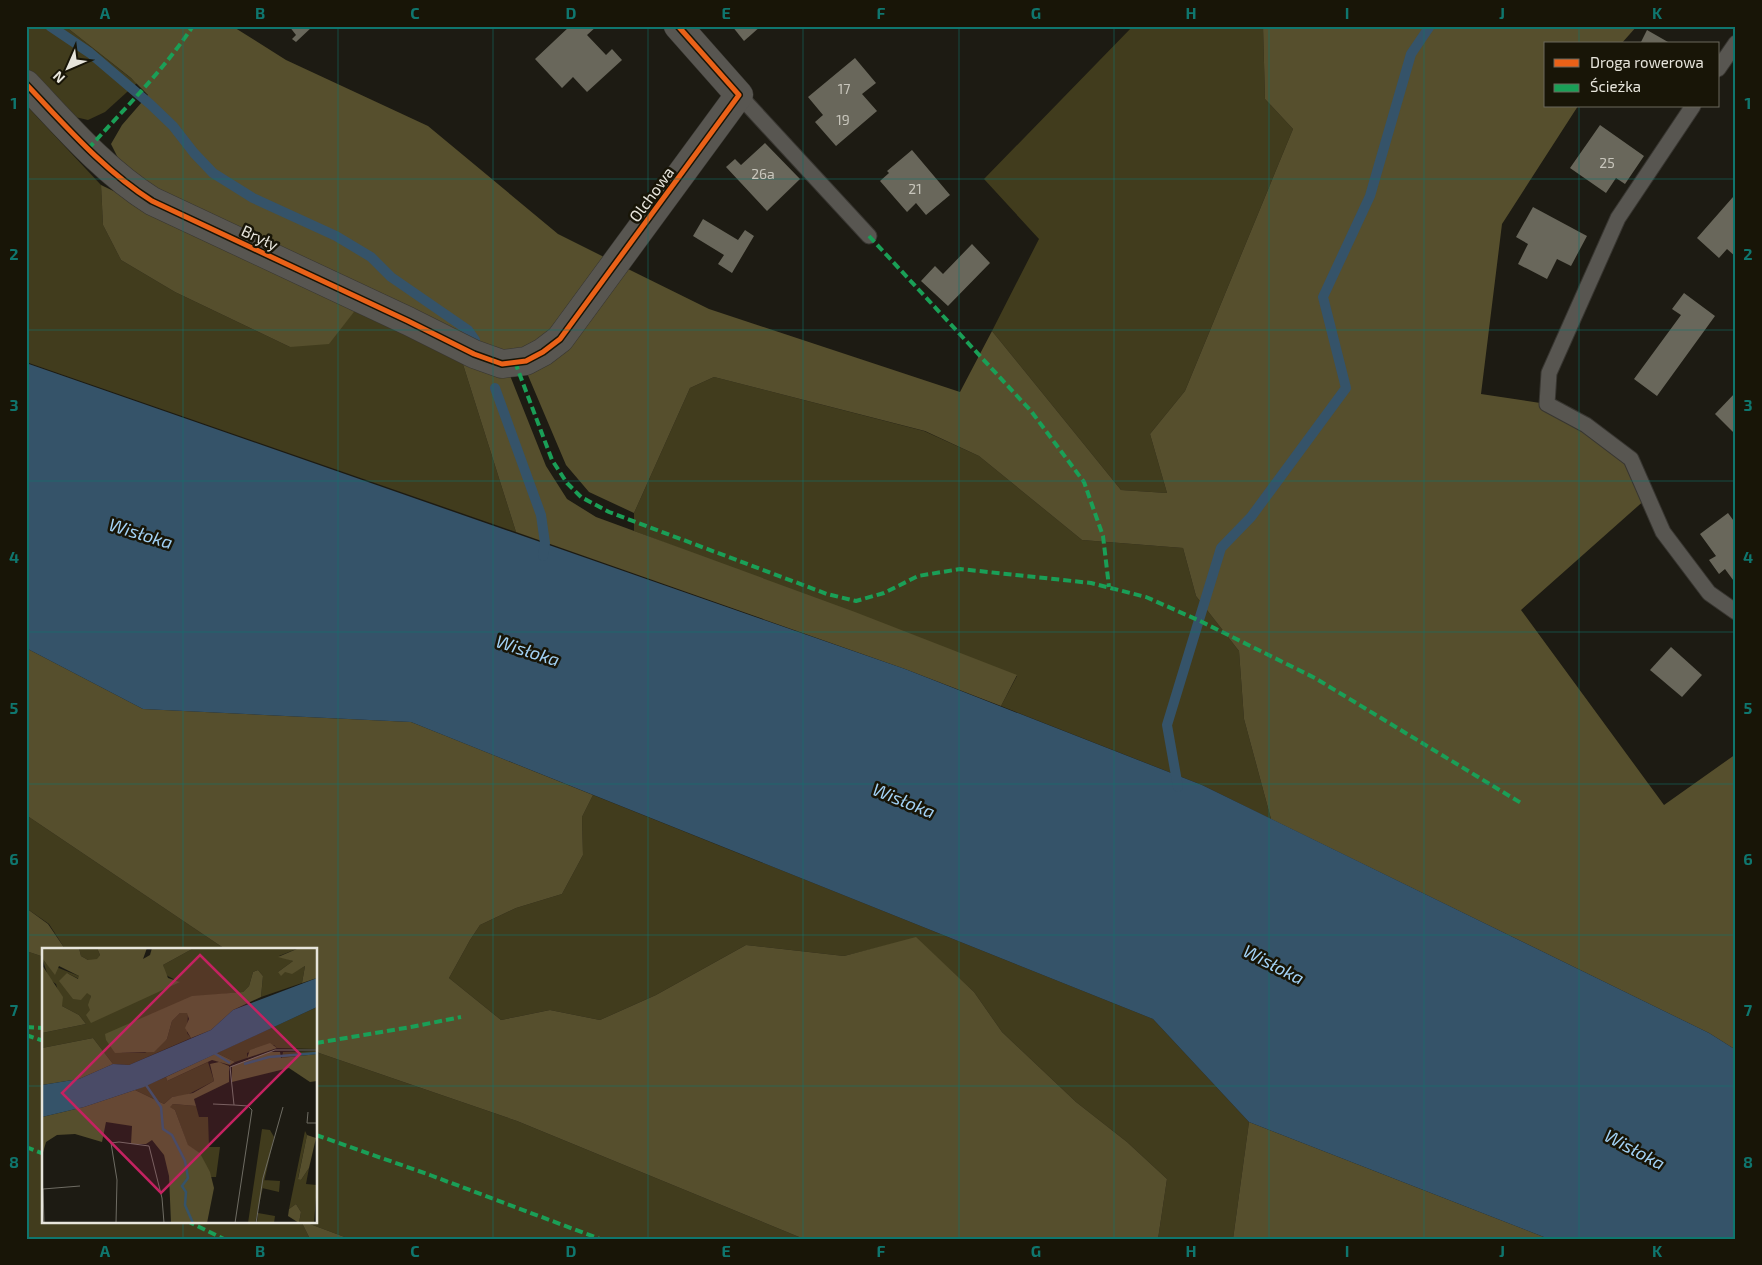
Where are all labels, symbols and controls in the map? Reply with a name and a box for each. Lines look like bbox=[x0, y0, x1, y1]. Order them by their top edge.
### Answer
text: A bbox=[100, 3, 111, 22]
text: B bbox=[255, 3, 265, 22]
text: C bbox=[410, 3, 420, 22]
text: D bbox=[566, 3, 577, 22]
text: E bbox=[721, 3, 731, 22]
text: F bbox=[877, 3, 886, 22]
text: G bbox=[1031, 3, 1041, 22]
text: H bbox=[1185, 3, 1197, 22]
text: I bbox=[1345, 3, 1349, 22]
text: J bbox=[1499, 3, 1505, 22]
text: K bbox=[1652, 3, 1663, 22]
north arrow bbox=[42, 42, 92, 92]
legend bbox=[1544, 42, 1720, 108]
text: Droga rowerowa bbox=[1590, 53, 1704, 71]
text: N bbox=[49, 68, 68, 87]
text: Ścieżka bbox=[1590, 77, 1641, 95]
house number: 17 bbox=[838, 80, 850, 97]
text: 1 bbox=[11, 93, 17, 112]
text: 1 bbox=[1745, 93, 1751, 112]
house number: 19 bbox=[836, 111, 850, 128]
house number: 25 bbox=[1599, 154, 1615, 171]
street label: Olchowa bbox=[625, 163, 677, 225]
house number: 26a bbox=[751, 165, 775, 182]
house number: 21 bbox=[908, 180, 922, 197]
street label: Bryły bbox=[239, 220, 282, 254]
text: 2 bbox=[9, 244, 19, 263]
text: 2 bbox=[1743, 244, 1753, 263]
text: 3 bbox=[9, 395, 19, 414]
text: 3 bbox=[1743, 395, 1753, 414]
water label: Wisłoka bbox=[106, 513, 176, 553]
text: 4 bbox=[9, 547, 19, 566]
text: 4 bbox=[1743, 547, 1753, 566]
water label: Wisłoka bbox=[493, 629, 563, 671]
text: 5 bbox=[10, 698, 19, 717]
text: 5 bbox=[1744, 698, 1753, 717]
water label: Wisłoka bbox=[869, 778, 939, 822]
text: 6 bbox=[9, 849, 19, 868]
text: 6 bbox=[1743, 849, 1753, 868]
water label: Wisłoka bbox=[1240, 939, 1308, 989]
inset map bbox=[42, 948, 318, 1222]
text: 7 bbox=[10, 1000, 19, 1019]
text: 7 bbox=[1744, 1000, 1753, 1019]
water label: Wisłoka bbox=[1601, 1124, 1669, 1174]
text: 8 bbox=[9, 1152, 19, 1171]
text: 8 bbox=[1743, 1152, 1753, 1171]
text: A bbox=[100, 1241, 111, 1260]
text: B bbox=[255, 1241, 265, 1260]
text: C bbox=[410, 1241, 420, 1260]
text: D bbox=[566, 1241, 577, 1260]
text: E bbox=[721, 1241, 731, 1260]
text: F bbox=[877, 1241, 886, 1260]
text: G bbox=[1031, 1241, 1041, 1260]
text: H bbox=[1185, 1241, 1197, 1260]
text: I bbox=[1345, 1241, 1349, 1260]
text: J bbox=[1499, 1241, 1505, 1260]
text: K bbox=[1652, 1241, 1663, 1260]

